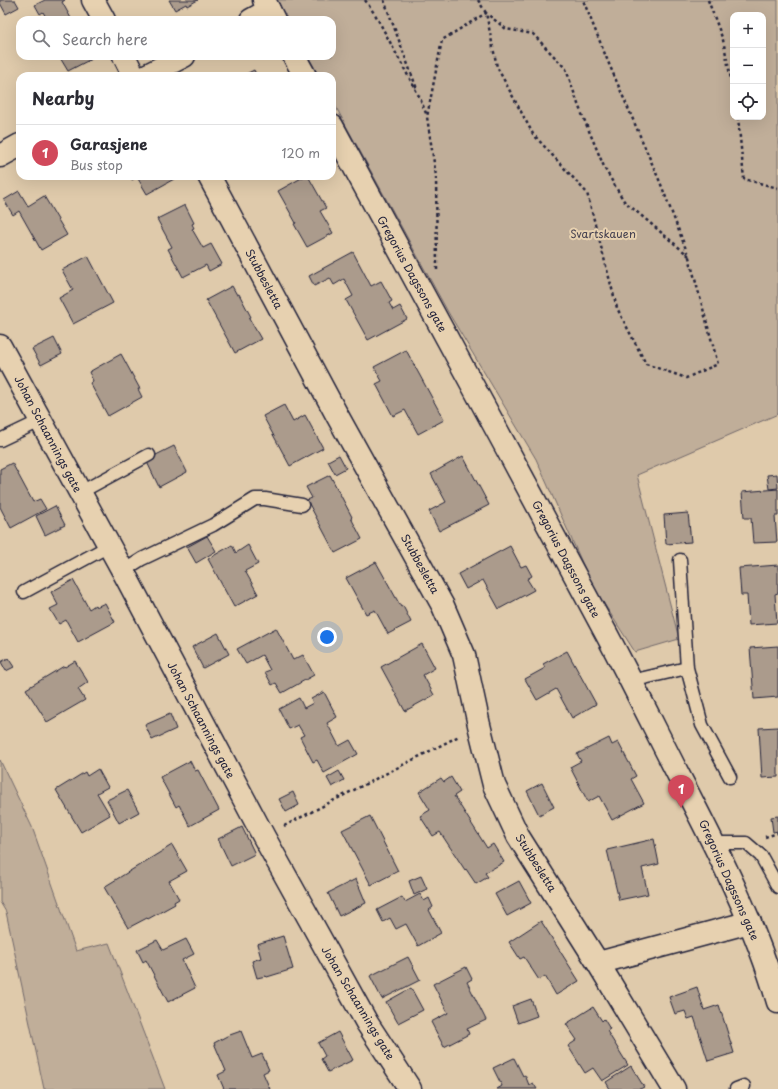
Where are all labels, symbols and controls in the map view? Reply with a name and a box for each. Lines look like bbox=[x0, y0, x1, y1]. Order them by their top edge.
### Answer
map controls bbox=[730, 12, 766, 120]
button: + bbox=[730, 12, 766, 48]
search box bbox=[16, 16, 336, 60]
icon: search bbox=[30, 27, 52, 49]
text: Search here bbox=[62, 27, 148, 50]
button: − bbox=[730, 48, 766, 84]
button: locate bbox=[730, 84, 766, 120]
text: Nearby bbox=[32, 85, 94, 111]
text: Garasjene bbox=[70, 132, 147, 155]
text: 1 bbox=[42, 143, 48, 162]
text: 120 m bbox=[281, 143, 320, 162]
text: Bus stop bbox=[70, 155, 123, 174]
street label: Gregorius Dagssons gate bbox=[373, 212, 452, 335]
park label: Svartskauen bbox=[570, 225, 636, 242]
street label: Stubbesletta bbox=[241, 246, 288, 312]
street label: Johan Schaannings gate bbox=[10, 372, 87, 495]
street label: Gregorius Dagssons gate bbox=[528, 497, 605, 621]
street label: Stubbesletta bbox=[397, 531, 444, 597]
your location bbox=[317, 627, 337, 647]
street label: Johan Schaannings gate bbox=[163, 658, 240, 781]
pin: 1 bbox=[668, 775, 694, 808]
street label: Gregorius Dagssons gate bbox=[695, 817, 764, 943]
street label: Stubbesletta bbox=[512, 830, 561, 895]
street label: Johan Schaannings gate bbox=[318, 943, 399, 1063]

